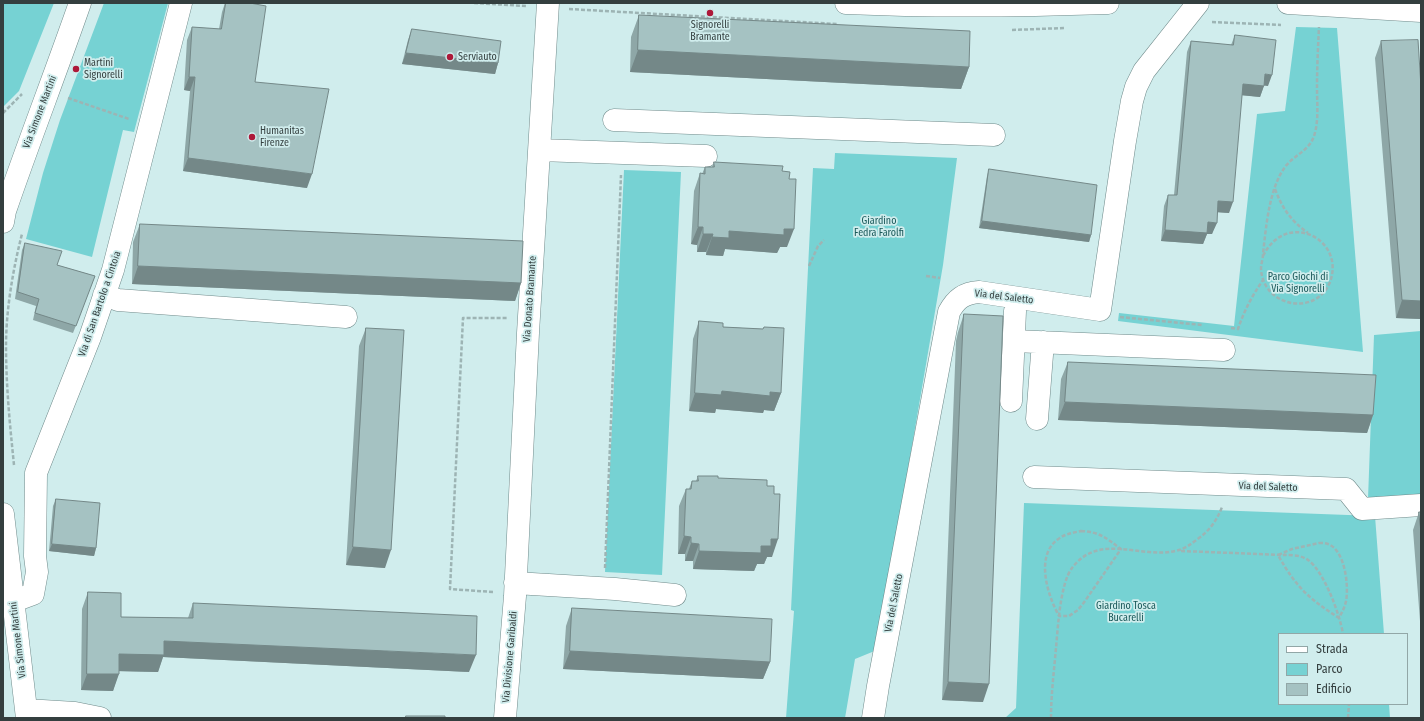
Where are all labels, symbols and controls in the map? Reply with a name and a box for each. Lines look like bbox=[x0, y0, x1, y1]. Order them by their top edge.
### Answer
marker: Signorelli Bramante bbox=[705, 8, 715, 18]
place label: Signorelli Bramante bbox=[690, 19, 730, 42]
place label: Serviauto bbox=[458, 51, 497, 63]
marker: Serviauto bbox=[445, 52, 455, 62]
place label: Martini Signorelli bbox=[84, 57, 123, 80]
marker: Martini Signorelli bbox=[71, 64, 81, 74]
street label: Via Simone Martini bbox=[21, 74, 59, 150]
place label: Humanitas Firenze bbox=[260, 125, 304, 148]
marker: Humanitas Firenze bbox=[247, 132, 257, 142]
park label: Giardino Fedra Farolfi bbox=[854, 215, 904, 238]
street label: Via di San Bartolo a Cintoia bbox=[76, 250, 124, 358]
street label: Via Donato Bramante bbox=[521, 256, 539, 342]
park label: Parco Giochi di Via Signorelli bbox=[1268, 271, 1328, 294]
street label: Via del Saletto bbox=[974, 287, 1034, 307]
street label: Via del Saletto bbox=[1238, 480, 1298, 494]
street label: Via del Saletto bbox=[882, 573, 906, 633]
park label: Giardino Tosca Bucarelli bbox=[1096, 600, 1156, 624]
street label: Via Simone Martini bbox=[7, 601, 29, 679]
street label: Via Divisione Garibaldi bbox=[500, 611, 520, 703]
legend bbox=[1278, 633, 1408, 705]
text: Strada bbox=[1316, 642, 1348, 656]
text: Parco bbox=[1316, 662, 1343, 676]
text: Edificio bbox=[1316, 682, 1352, 696]

